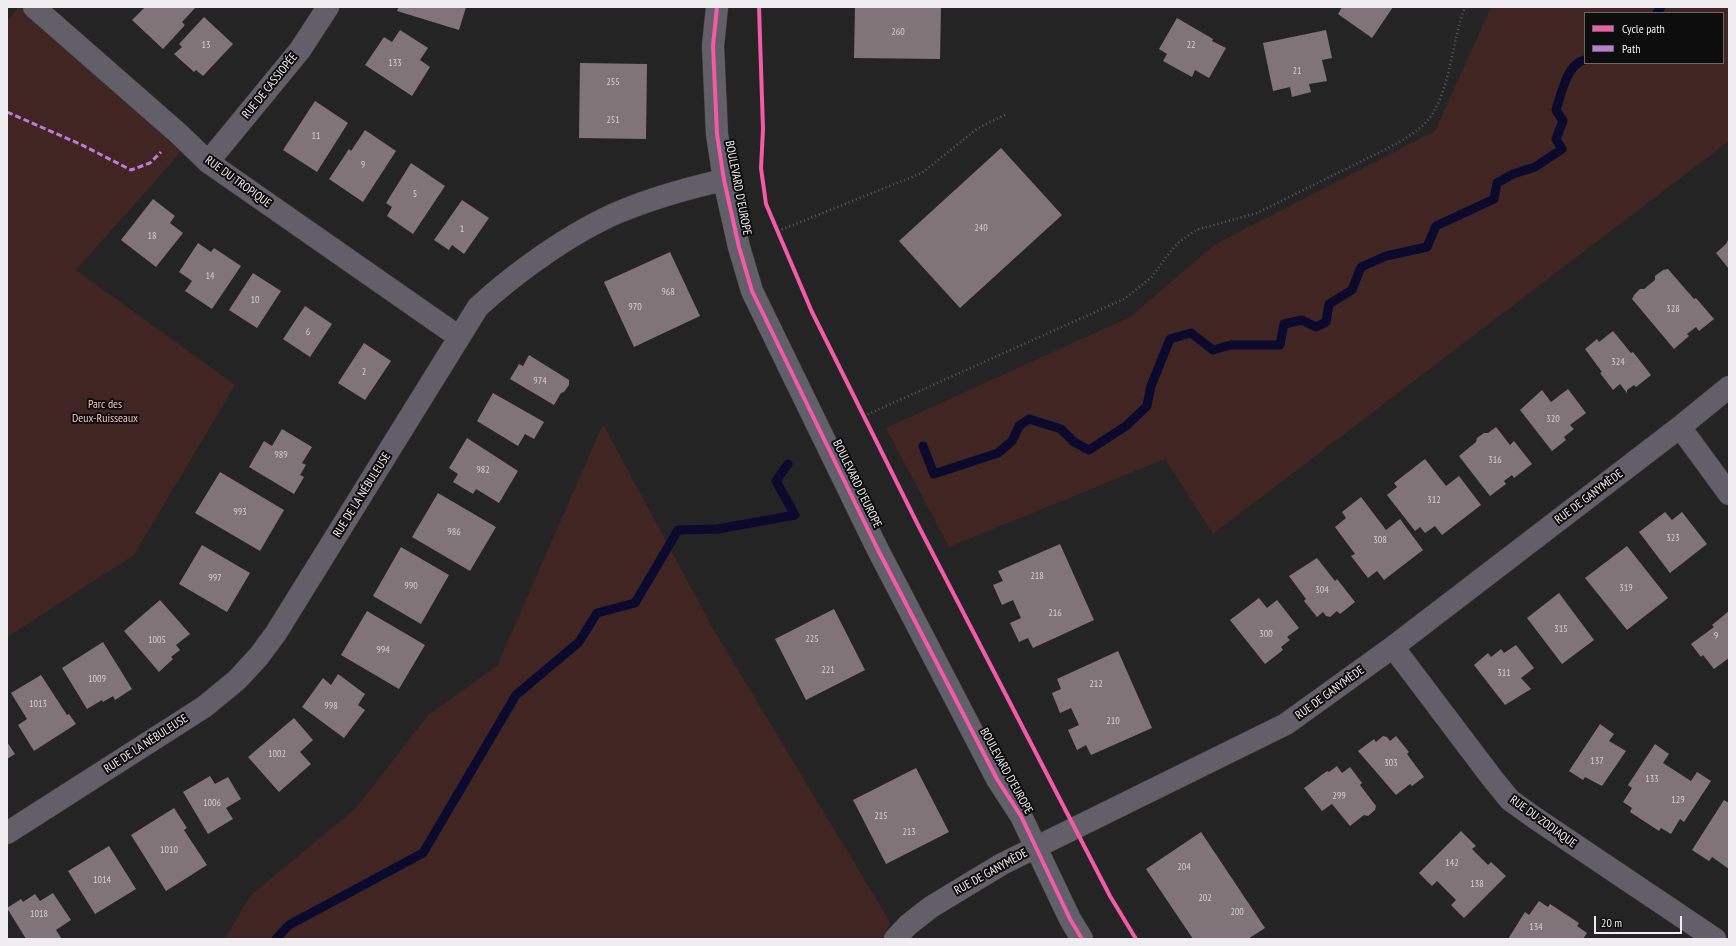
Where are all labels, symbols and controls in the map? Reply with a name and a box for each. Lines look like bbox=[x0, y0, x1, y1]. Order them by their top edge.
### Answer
legend bbox=[1584, 12, 1724, 64]
text: Cycle path bbox=[1622, 21, 1665, 36]
house number: 260 bbox=[891, 26, 905, 38]
house number: 13 bbox=[202, 39, 210, 51]
house number: 22 bbox=[1187, 39, 1195, 51]
text: Path bbox=[1622, 41, 1640, 56]
street label: RUE DE CASSIOPÉE bbox=[239, 50, 301, 122]
house number: 133 bbox=[388, 57, 402, 69]
house number: 21 bbox=[1293, 65, 1301, 77]
house number: 255 bbox=[606, 76, 620, 88]
house number: 251 bbox=[606, 114, 620, 126]
house number: 11 bbox=[312, 130, 320, 142]
street label: BOULEVARD D'EUROPE bbox=[722, 139, 754, 237]
street label: RUE DU TROPIQUE bbox=[202, 153, 274, 211]
house number: 9 bbox=[361, 159, 365, 171]
house number: 5 bbox=[413, 188, 417, 200]
house number: 240 bbox=[974, 222, 988, 234]
house number: 1 bbox=[460, 223, 464, 235]
house number: 18 bbox=[148, 230, 156, 242]
house number: 14 bbox=[206, 270, 214, 282]
house number: 968 bbox=[661, 286, 675, 298]
house number: 10 bbox=[251, 294, 259, 306]
house number: 970 bbox=[628, 301, 642, 313]
house number: 328 bbox=[1666, 303, 1680, 315]
house number: 6 bbox=[306, 326, 310, 338]
house number: 324 bbox=[1611, 356, 1625, 368]
house number: 2 bbox=[362, 366, 366, 378]
house number: 974 bbox=[533, 375, 547, 387]
park label: Parc des Deux-Ruisseaux bbox=[72, 398, 138, 426]
house number: 320 bbox=[1546, 413, 1560, 425]
street label: BOULEVARD D'EUROPE bbox=[829, 438, 885, 530]
house number: 989 bbox=[274, 449, 288, 461]
street label: RUE DE LA NÉBULEUSE bbox=[330, 450, 394, 540]
house number: 316 bbox=[1488, 454, 1502, 466]
house number: 982 bbox=[476, 464, 490, 476]
street label: RUE DE GANYMÈDE bbox=[1552, 467, 1626, 527]
house number: 312 bbox=[1427, 494, 1441, 506]
house number: 993 bbox=[233, 506, 247, 518]
house number: 986 bbox=[447, 526, 461, 538]
house number: 323 bbox=[1666, 532, 1680, 544]
house number: 308 bbox=[1373, 534, 1387, 546]
house number: 218 bbox=[1030, 570, 1044, 582]
house number: 997 bbox=[208, 572, 222, 584]
house number: 990 bbox=[404, 580, 418, 592]
house number: 319 bbox=[1619, 582, 1633, 594]
house number: 304 bbox=[1315, 584, 1329, 596]
house number: 216 bbox=[1048, 607, 1062, 619]
house number: 315 bbox=[1554, 623, 1568, 635]
house number: 300 bbox=[1259, 628, 1273, 640]
house number: 9 bbox=[1714, 630, 1718, 642]
house number: 225 bbox=[805, 633, 819, 645]
house number: 1005 bbox=[148, 634, 166, 646]
house number: 994 bbox=[376, 644, 390, 656]
street label: RUE DE GANYMÈDE bbox=[1293, 663, 1367, 723]
house number: 221 bbox=[821, 664, 835, 676]
house number: 311 bbox=[1497, 667, 1511, 679]
house number: 1009 bbox=[88, 673, 106, 685]
house number: 212 bbox=[1089, 678, 1103, 690]
house number: 1013 bbox=[29, 698, 47, 710]
house number: 998 bbox=[324, 700, 338, 712]
street label: RUE DE LA NÉBULEUSE bbox=[101, 712, 191, 776]
house number: 210 bbox=[1106, 715, 1120, 727]
street label: BOULEVARD D'EUROPE bbox=[976, 726, 1036, 816]
house number: 1002 bbox=[268, 748, 286, 760]
house number: 137 bbox=[1590, 755, 1604, 767]
house number: 303 bbox=[1384, 757, 1398, 769]
house number: 133 bbox=[1645, 773, 1659, 785]
house number: 299 bbox=[1332, 790, 1346, 802]
street label: RUE DU ZODIAQUE bbox=[1507, 793, 1579, 851]
house number: 129 bbox=[1671, 794, 1685, 806]
house number: 1006 bbox=[203, 797, 221, 809]
house number: 215 bbox=[874, 810, 888, 822]
house number: 213 bbox=[902, 826, 916, 838]
house number: 1010 bbox=[160, 844, 178, 856]
street label: RUE DE GANYMÈDE bbox=[952, 846, 1030, 898]
house number: 142 bbox=[1445, 857, 1459, 869]
house number: 204 bbox=[1177, 861, 1191, 873]
house number: 1014 bbox=[93, 874, 111, 886]
house number: 138 bbox=[1470, 878, 1484, 890]
house number: 202 bbox=[1198, 892, 1212, 904]
house number: 200 bbox=[1230, 906, 1244, 918]
house number: 1018 bbox=[30, 908, 48, 920]
scale bar bbox=[1596, 908, 1684, 934]
text: 20 m bbox=[1601, 915, 1622, 930]
house number: 134 bbox=[1529, 921, 1543, 933]

